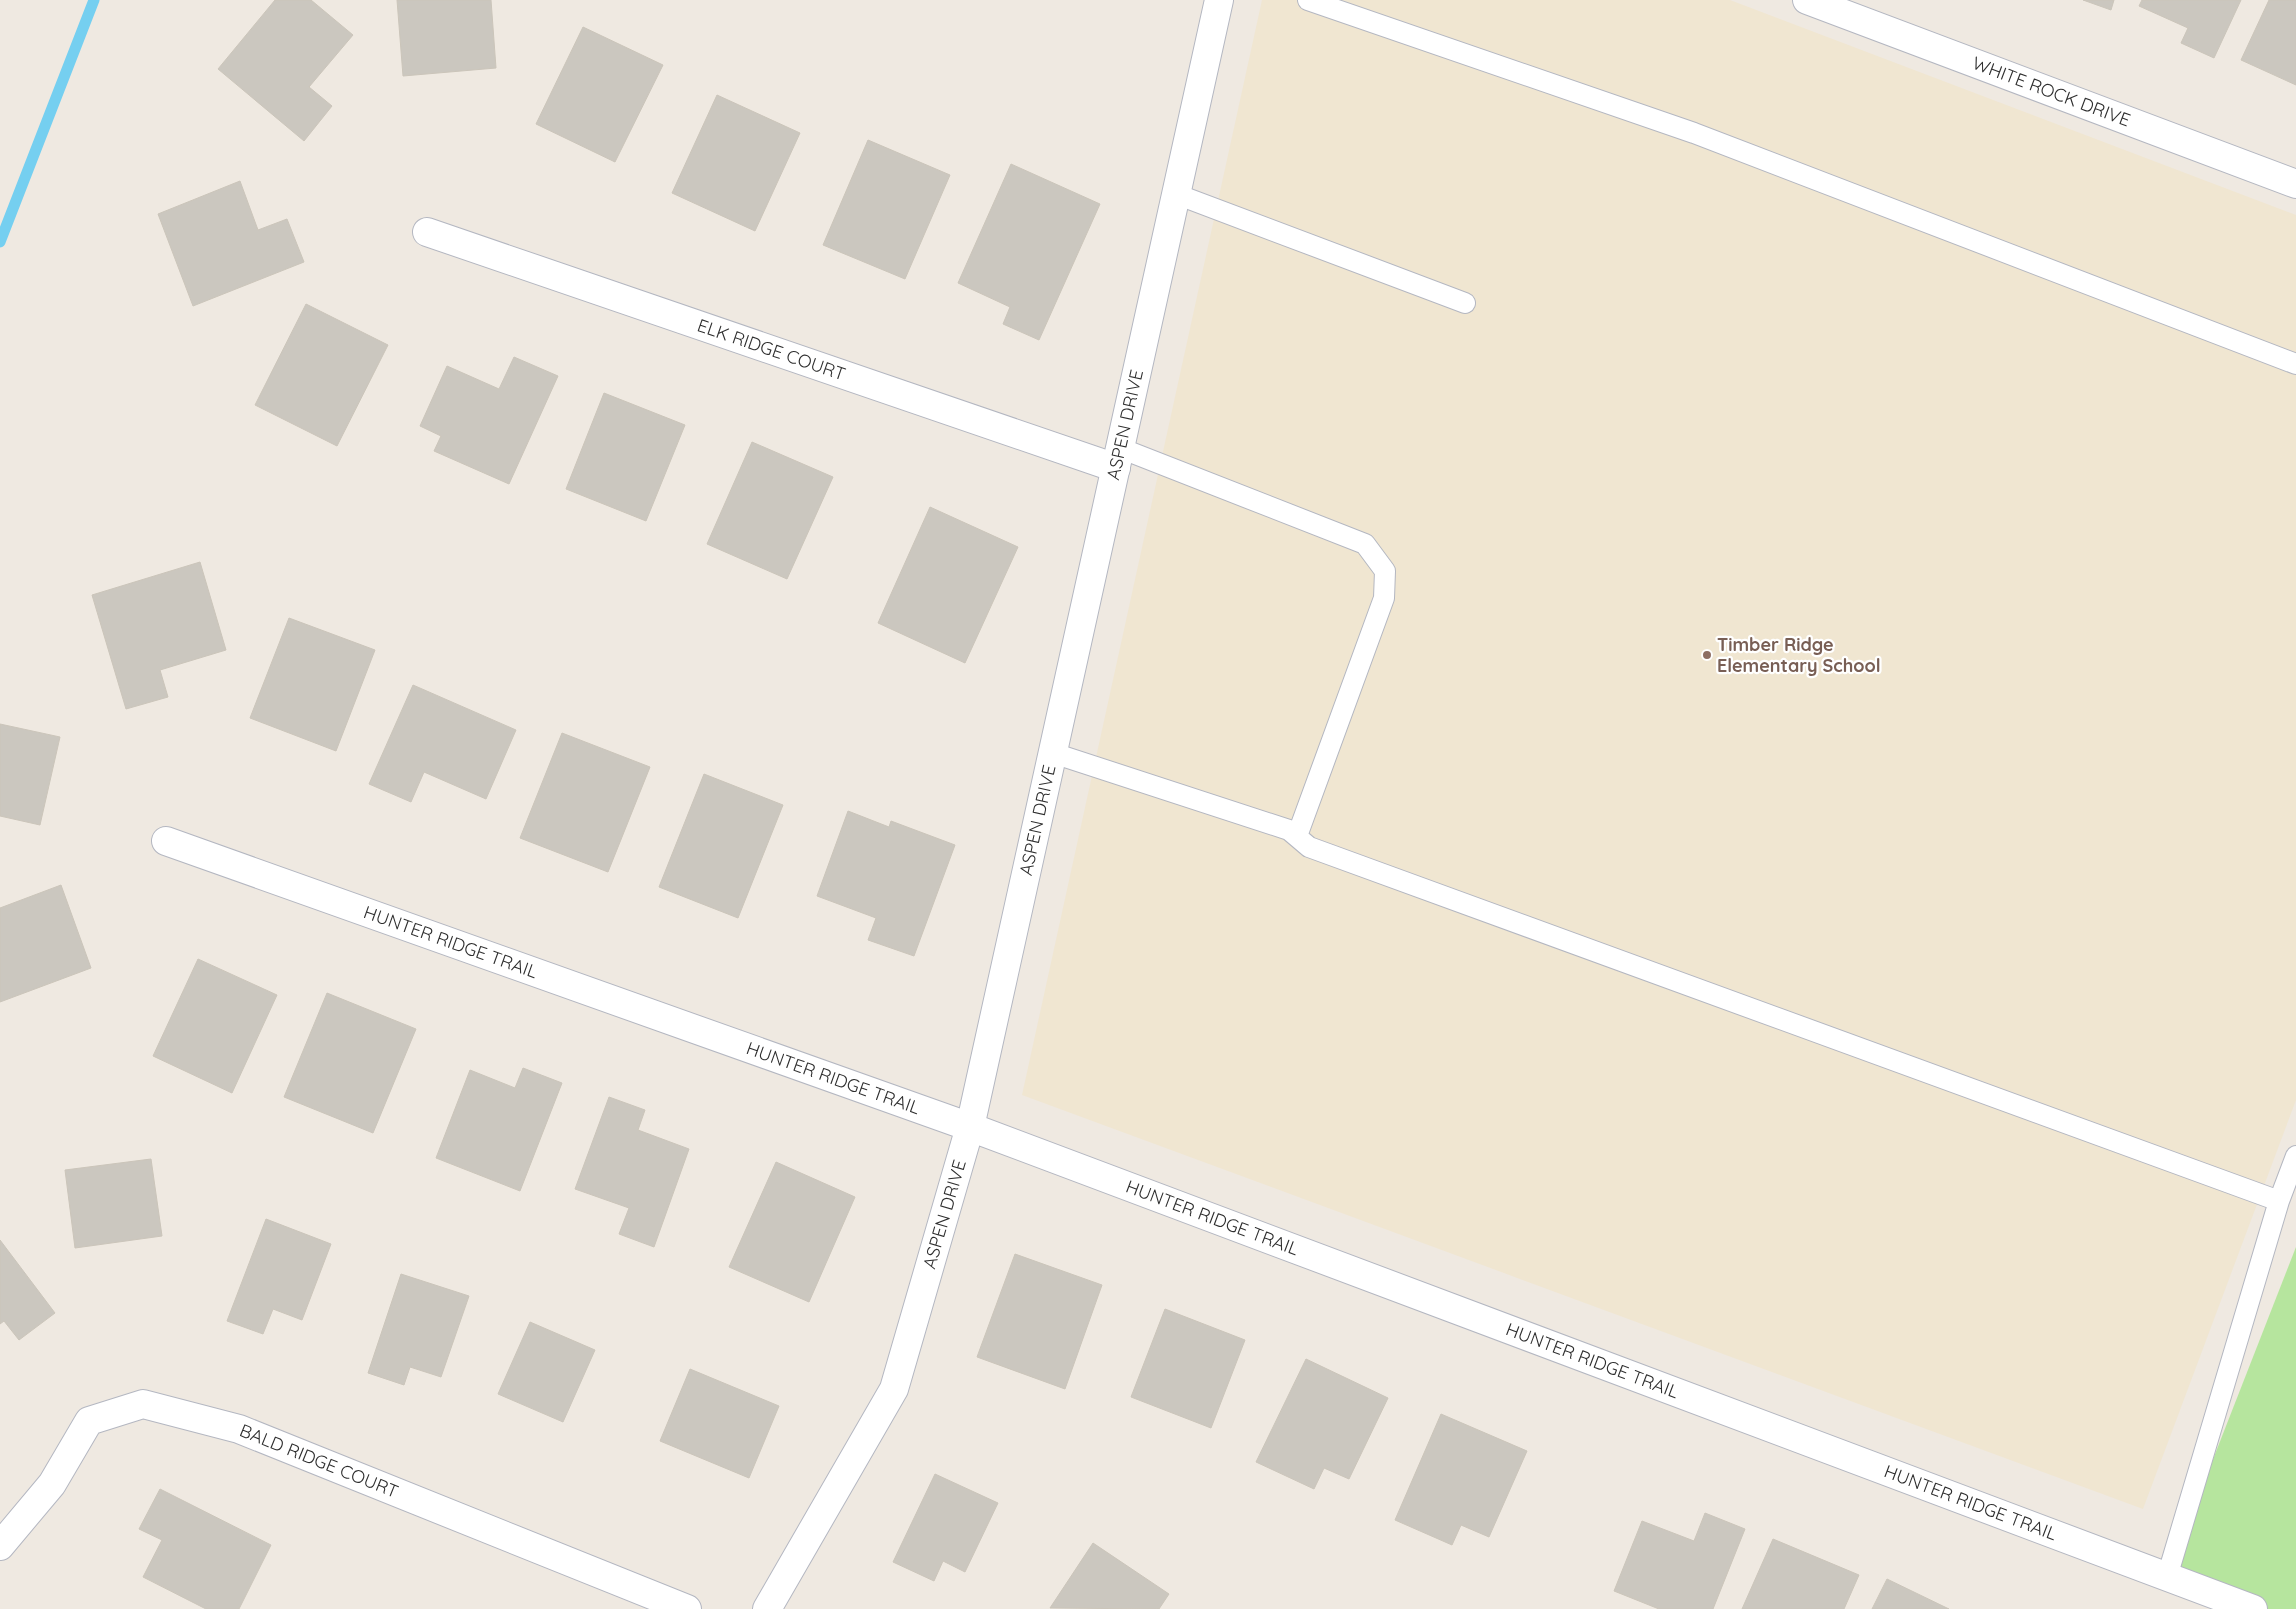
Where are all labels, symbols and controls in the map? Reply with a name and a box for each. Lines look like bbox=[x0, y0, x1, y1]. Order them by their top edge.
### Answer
street label: WHITE ROCK DRIVE bbox=[1969, 51, 2134, 132]
street label: ELK RIDGE COURT bbox=[694, 313, 849, 386]
street label: ASPEN DRIVE bbox=[1101, 367, 1148, 482]
place label: Timber Ridge Elementary School bbox=[1717, 633, 1881, 677]
marker: Timber Ridge Elementary School bbox=[1701, 649, 1713, 661]
street label: ASPEN DRIVE bbox=[1014, 763, 1061, 878]
street label: HUNTER RIDGE TRAIL bbox=[361, 900, 541, 983]
street label: HUNTER RIDGE TRAIL bbox=[743, 1036, 924, 1119]
street label: ASPEN DRIVE bbox=[917, 1157, 971, 1271]
street label: HUNTER RIDGE TRAIL bbox=[1123, 1175, 1302, 1261]
street label: HUNTER RIDGE TRAIL bbox=[1503, 1317, 1682, 1403]
street label: BALD RIDGE COURT bbox=[236, 1418, 402, 1503]
street label: HUNTER RIDGE TRAIL bbox=[1881, 1459, 2061, 1545]

